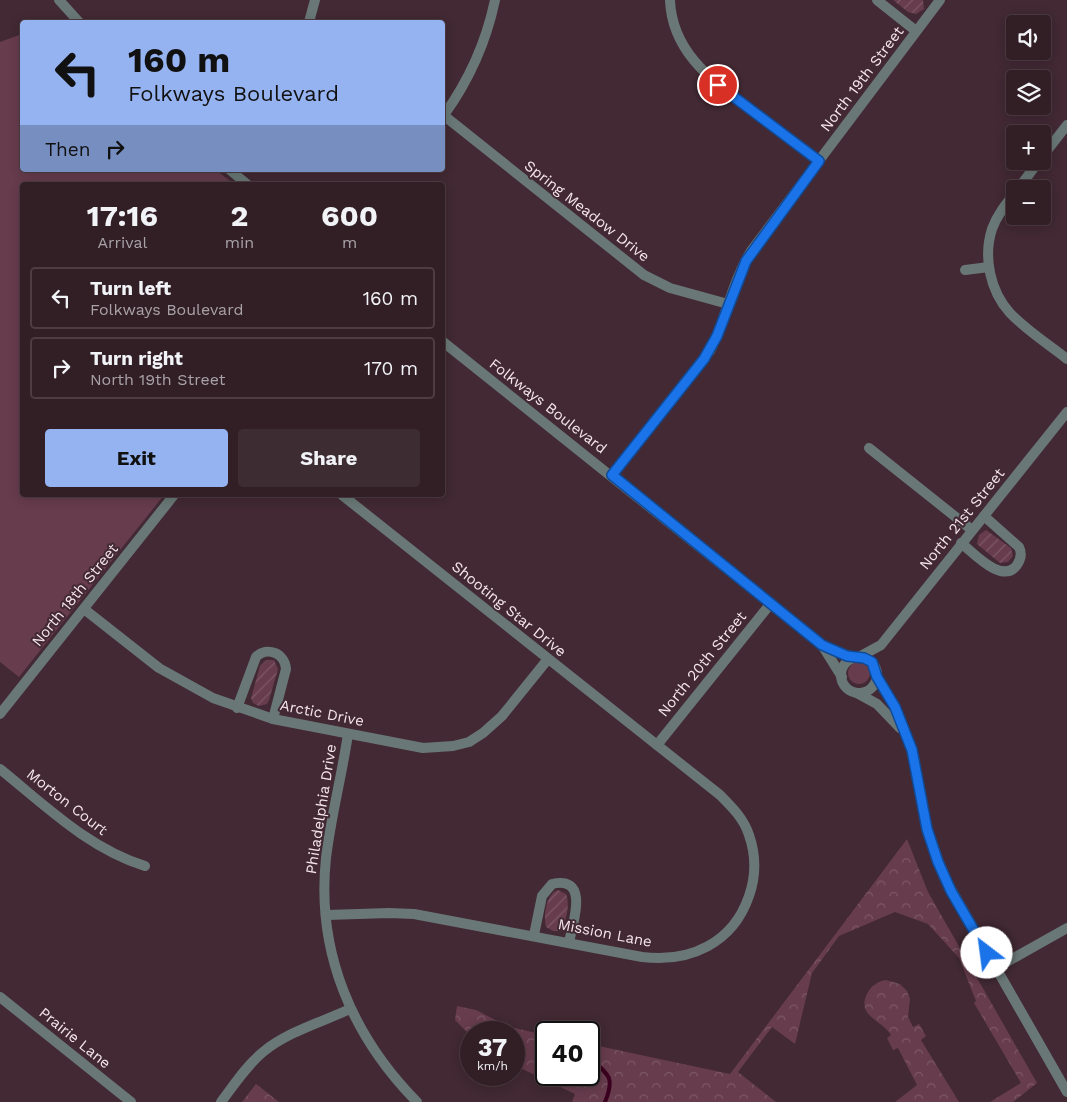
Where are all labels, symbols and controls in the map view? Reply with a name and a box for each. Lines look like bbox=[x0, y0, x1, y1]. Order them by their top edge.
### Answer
map controls bbox=[1006, 15, 1051, 225]
button: sound bbox=[1006, 15, 1051, 60]
street label: North 19th Street bbox=[817, 22, 908, 135]
text: 160 m bbox=[128, 39, 230, 81]
icon: left bbox=[45, 40, 110, 105]
pin bbox=[697, 64, 739, 106]
button: layers bbox=[1006, 70, 1051, 115]
icon: arrive bbox=[704, 71, 732, 99]
text: Folkways Boulevard bbox=[128, 81, 339, 106]
button: + bbox=[1006, 125, 1051, 170]
icon: right bbox=[101, 135, 129, 163]
text: Then bbox=[45, 138, 91, 161]
street label: Spring Meadow Drive bbox=[521, 156, 653, 266]
button: − bbox=[1006, 180, 1051, 225]
text: 17:16 bbox=[87, 198, 158, 233]
text: 2 bbox=[231, 198, 248, 233]
text: 600 bbox=[321, 198, 378, 233]
text: Arrival bbox=[97, 233, 147, 252]
text: min bbox=[225, 233, 254, 252]
text: m bbox=[342, 233, 357, 252]
text: Turn left bbox=[90, 277, 171, 300]
icon: left bbox=[47, 284, 75, 312]
text: 160 m bbox=[363, 287, 418, 310]
text: Folkways Boulevard bbox=[90, 300, 243, 319]
text: Turn right bbox=[90, 347, 183, 370]
icon: right bbox=[47, 354, 75, 382]
street label: Folkways Boulevard bbox=[486, 355, 610, 457]
text: 170 m bbox=[364, 357, 418, 380]
text: North 19th Street bbox=[90, 370, 225, 389]
button: Exit bbox=[45, 429, 228, 487]
button: Share bbox=[238, 429, 420, 487]
street label: North 21st Street bbox=[916, 464, 1009, 573]
street label: North 18th Street bbox=[28, 539, 122, 650]
street label: Shooting Star Drive bbox=[448, 557, 570, 661]
street label: North 20th Street bbox=[654, 607, 750, 720]
street label: Arctic Drive bbox=[278, 696, 366, 730]
street label: Philadelphia Drive bbox=[302, 743, 340, 875]
street label: Morton Court bbox=[23, 765, 112, 840]
street label: Mission Lane bbox=[556, 915, 654, 951]
position arrow bbox=[960, 926, 1012, 978]
street label: Prairie Lane bbox=[36, 1004, 114, 1072]
speed limit sign: 40 bbox=[535, 1021, 600, 1086]
text: 37 bbox=[478, 1033, 507, 1062]
text: km/h bbox=[477, 1059, 508, 1073]

